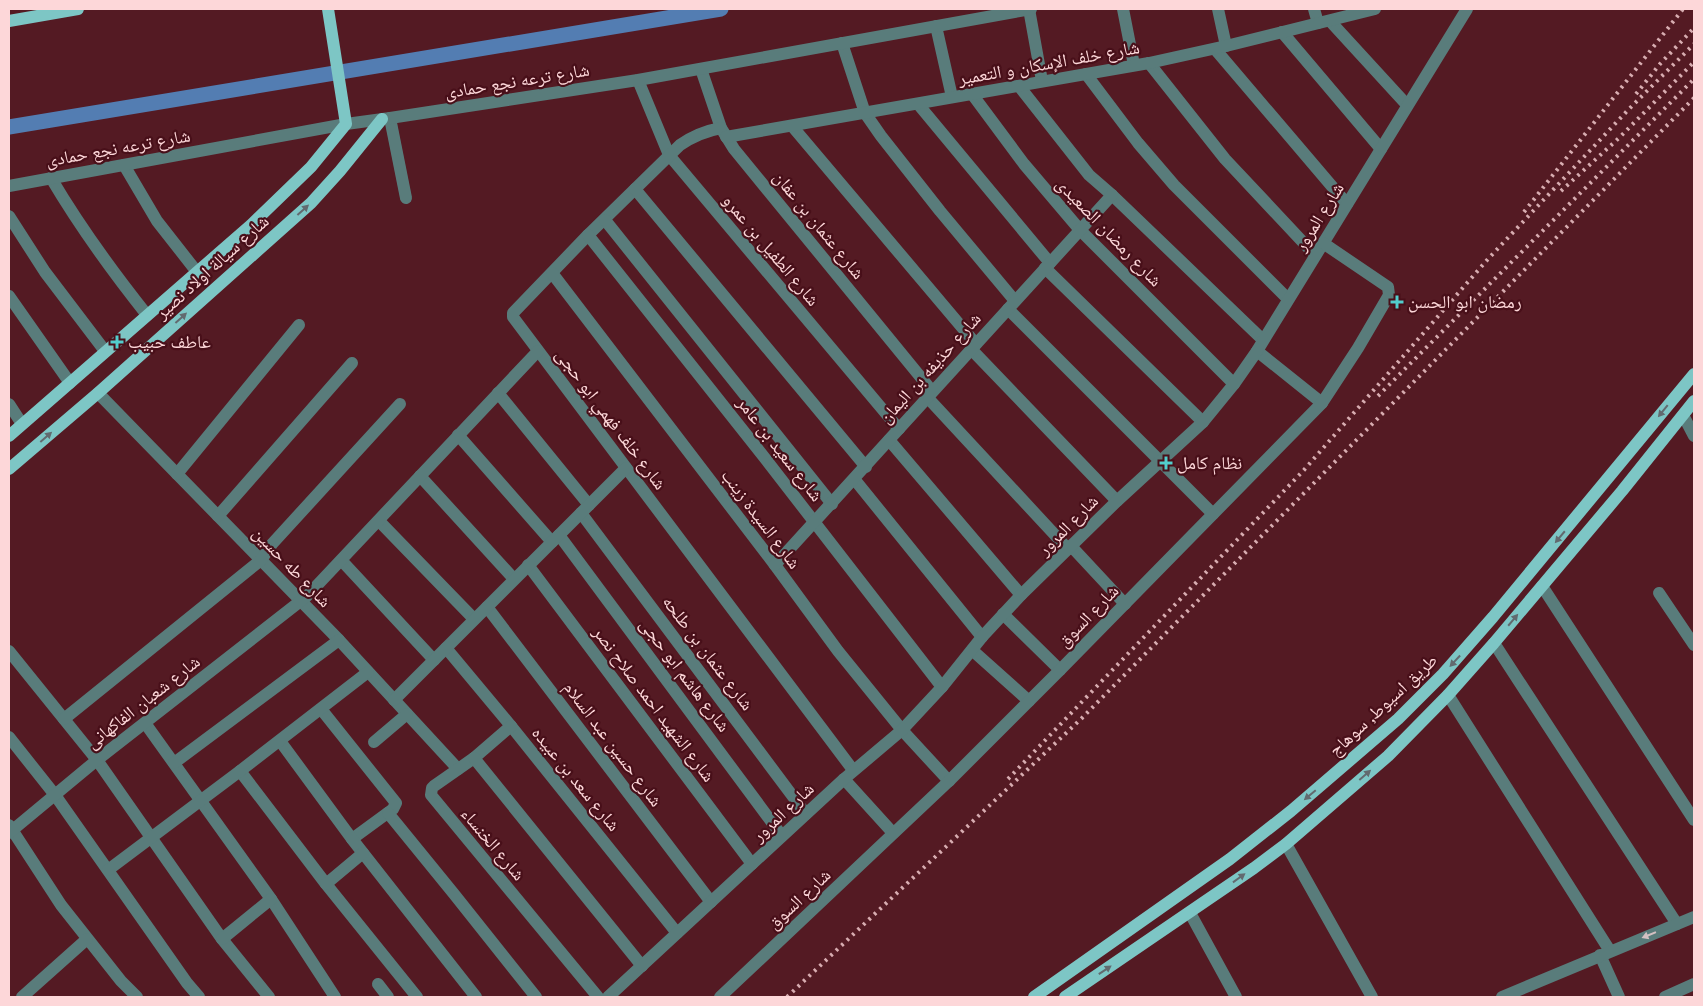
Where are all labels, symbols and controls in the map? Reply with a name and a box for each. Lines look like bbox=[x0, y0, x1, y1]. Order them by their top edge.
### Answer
street label: شارع خلف الإسكان و التعمير bbox=[955, 35, 1141, 90]
street label: شارع ترعه نجع حمادى bbox=[443, 58, 591, 104]
street label: شارع ترعه نجع حمادى bbox=[44, 123, 192, 173]
street label: شارع عثمان بن عفان bbox=[769, 166, 870, 284]
street label: شارع رمضان الصعيدى bbox=[1051, 172, 1167, 291]
street label: شارع المرور bbox=[1288, 178, 1349, 256]
street label: شارع الطفيل بن عمرو bbox=[718, 189, 825, 310]
one-way arrow bbox=[296, 205, 309, 216]
street label: شارع سيالة اولاد نصير bbox=[149, 210, 273, 324]
place label: رمضان ابو الحسن bbox=[1408, 290, 1522, 313]
marker: رمضان ابو الحسن bbox=[1390, 295, 1404, 309]
street label: شارع حذيفه بن اليمان bbox=[874, 307, 986, 428]
one-way arrow bbox=[175, 313, 188, 324]
place label: عاطف حبيب bbox=[128, 330, 211, 353]
marker: عاطف حبيب bbox=[110, 335, 124, 349]
street label: شارع خلف فهمي ابو حجى bbox=[548, 344, 672, 496]
street label: شارع سعيد بن عامر bbox=[732, 391, 829, 506]
one-way arrow bbox=[1658, 405, 1669, 418]
one-way arrow bbox=[39, 431, 51, 443]
place label: نظام كامل bbox=[1177, 451, 1242, 475]
marker: نظام كامل bbox=[1159, 456, 1173, 470]
street label: شارع السيدة زينب bbox=[716, 464, 806, 573]
street label: شارع المرور bbox=[1032, 489, 1103, 561]
street label: شارع طه حسين bbox=[248, 521, 337, 612]
one-way arrow bbox=[1555, 531, 1566, 543]
street label: شارع السوق bbox=[1052, 579, 1123, 652]
street label: شارع عثمان بن طلحه bbox=[658, 591, 759, 715]
street label: شارع هاشم ابو حجى bbox=[634, 613, 736, 737]
one-way arrow bbox=[1507, 614, 1518, 626]
street label: شارع الشهيد احمد صلاح نصر bbox=[587, 620, 720, 787]
street label: طريق اسيوط, سوهاج bbox=[1323, 648, 1443, 762]
street label: شارع شعبان الفاكهانى bbox=[81, 650, 205, 753]
one-way arrow bbox=[1449, 654, 1461, 666]
street label: شارع حسين عبد السلام bbox=[558, 676, 668, 812]
street label: شارع سعد بن عبيده bbox=[527, 722, 626, 836]
one-way arrow bbox=[1358, 770, 1371, 781]
street label: شارع المرور bbox=[746, 777, 819, 847]
one-way arrow bbox=[1305, 789, 1317, 801]
street label: شارع الخنساء bbox=[456, 802, 531, 885]
street label: شارع السوق bbox=[762, 863, 835, 934]
one-way arrow bbox=[1233, 874, 1246, 884]
one-way arrow bbox=[1641, 931, 1656, 939]
one-way arrow bbox=[1098, 965, 1112, 975]

